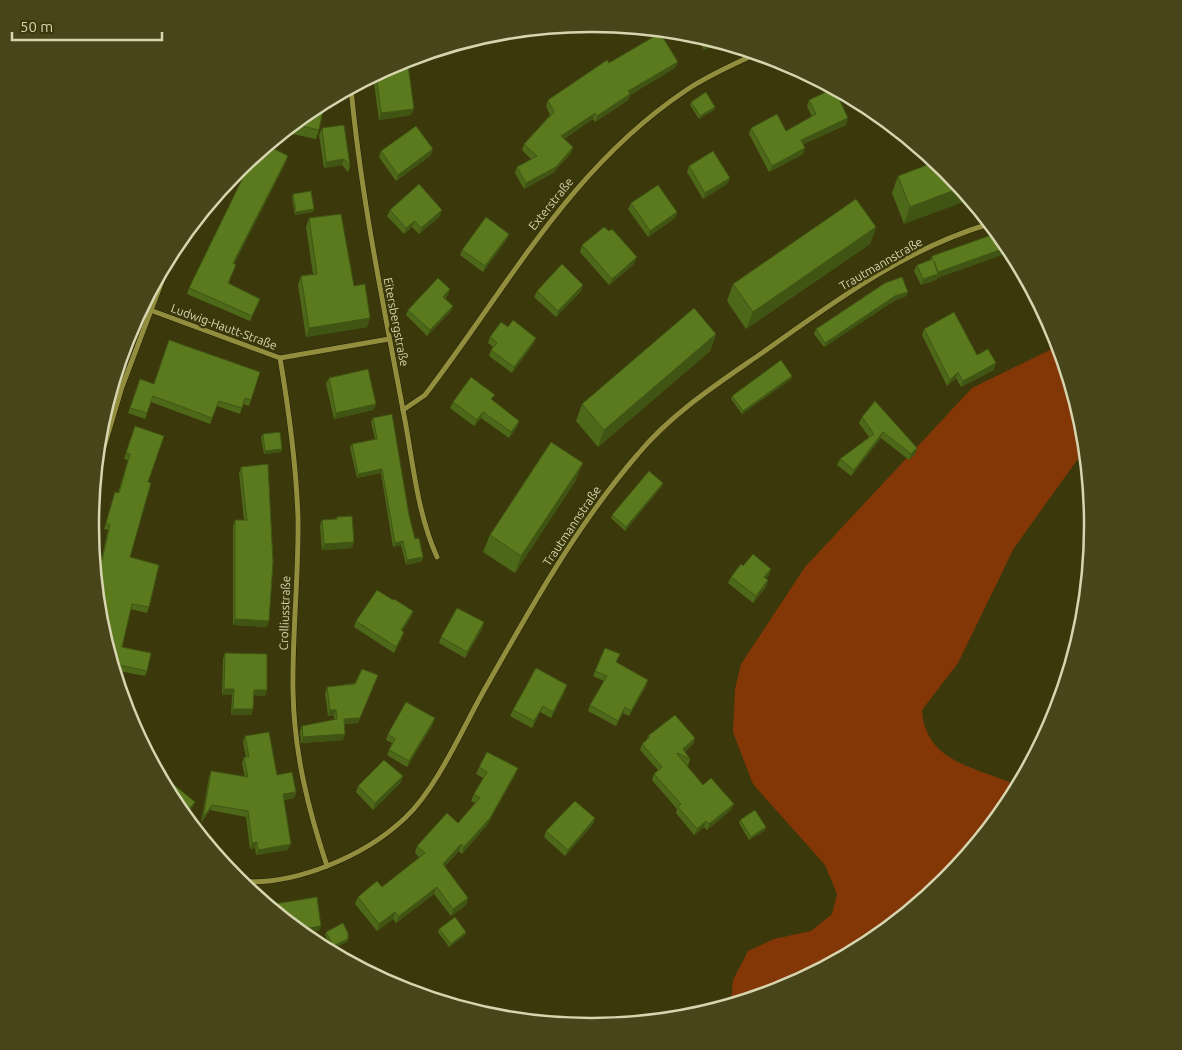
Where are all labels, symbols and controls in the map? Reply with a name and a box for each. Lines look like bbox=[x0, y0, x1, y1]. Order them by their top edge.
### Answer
scale bar bbox=[12, 10, 162, 42]
text: 50 m bbox=[20, 18, 53, 35]
street label: Exterstraße bbox=[526, 175, 576, 232]
street label: Trautmannstraße bbox=[837, 235, 924, 293]
street label: Eitersbergstraße bbox=[381, 276, 411, 367]
street label: Ludwig-Hautt-Straße bbox=[169, 301, 279, 352]
street label: Trautmannstraße bbox=[540, 483, 603, 568]
street label: Crolliusstraße bbox=[277, 575, 292, 651]

